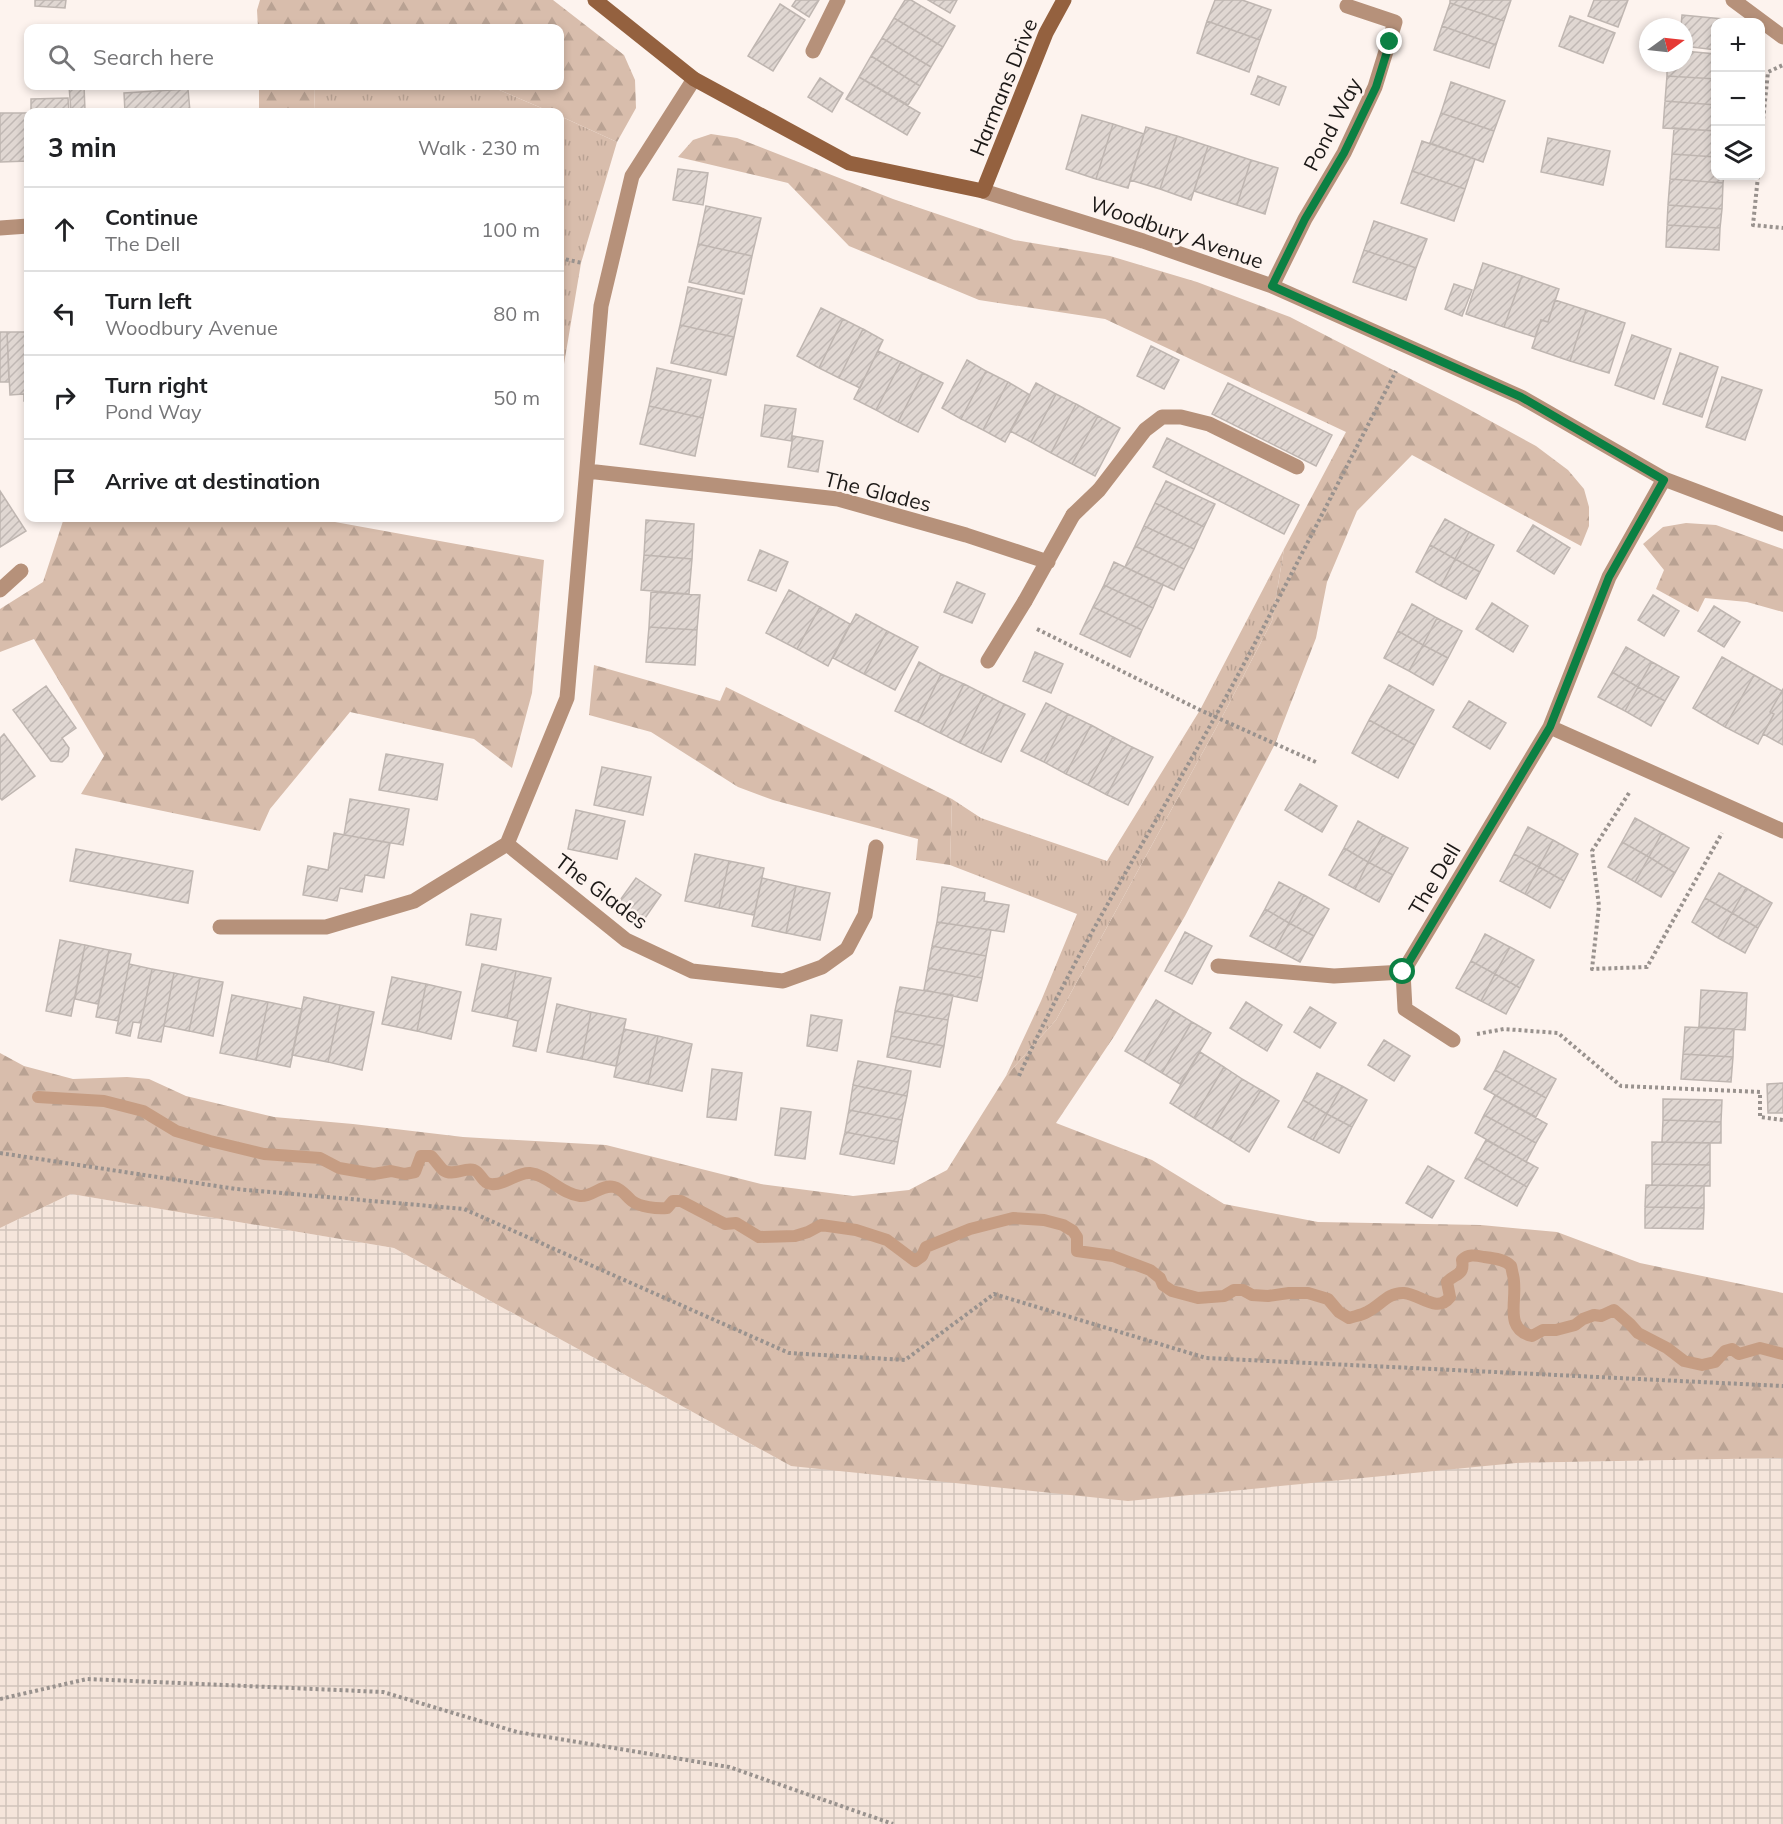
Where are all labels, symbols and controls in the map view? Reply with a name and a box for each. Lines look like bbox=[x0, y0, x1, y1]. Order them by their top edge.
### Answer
street label: Harmans Drive bbox=[964, 14, 1042, 160]
north arrow bbox=[1639, 18, 1693, 72]
map controls bbox=[1711, 18, 1765, 180]
button: + bbox=[1711, 18, 1765, 72]
search box bbox=[24, 24, 564, 90]
route end bbox=[1376, 28, 1402, 54]
icon: search bbox=[45, 41, 78, 74]
text: Search here bbox=[93, 43, 214, 71]
button: − bbox=[1711, 72, 1765, 126]
street label: Pond Way bbox=[1297, 73, 1367, 175]
button: layers bbox=[1711, 126, 1765, 180]
text: 3 min bbox=[48, 131, 117, 164]
text: Walk · 230 m bbox=[418, 135, 540, 160]
street label: Woodbury Avenue bbox=[1087, 190, 1267, 274]
text: Continue bbox=[105, 203, 198, 231]
icon: ahead bbox=[48, 213, 81, 246]
text: 100 m bbox=[481, 217, 540, 242]
text: The Dell bbox=[105, 231, 180, 256]
text: Turn left bbox=[105, 287, 192, 315]
icon: left bbox=[48, 297, 81, 330]
text: 80 m bbox=[493, 301, 540, 326]
text: Woodbury Avenue bbox=[105, 315, 278, 340]
text: Turn right bbox=[105, 371, 208, 399]
icon: right bbox=[48, 381, 81, 414]
text: 50 m bbox=[493, 385, 540, 410]
text: Pond Way bbox=[105, 399, 202, 424]
icon: arrive bbox=[48, 465, 81, 498]
street label: The Glades bbox=[822, 465, 934, 517]
text: Arrive at destination bbox=[105, 467, 320, 495]
street label: The Dell bbox=[1403, 838, 1465, 920]
street label: The Glades bbox=[551, 848, 653, 934]
route start bbox=[1389, 958, 1415, 984]

